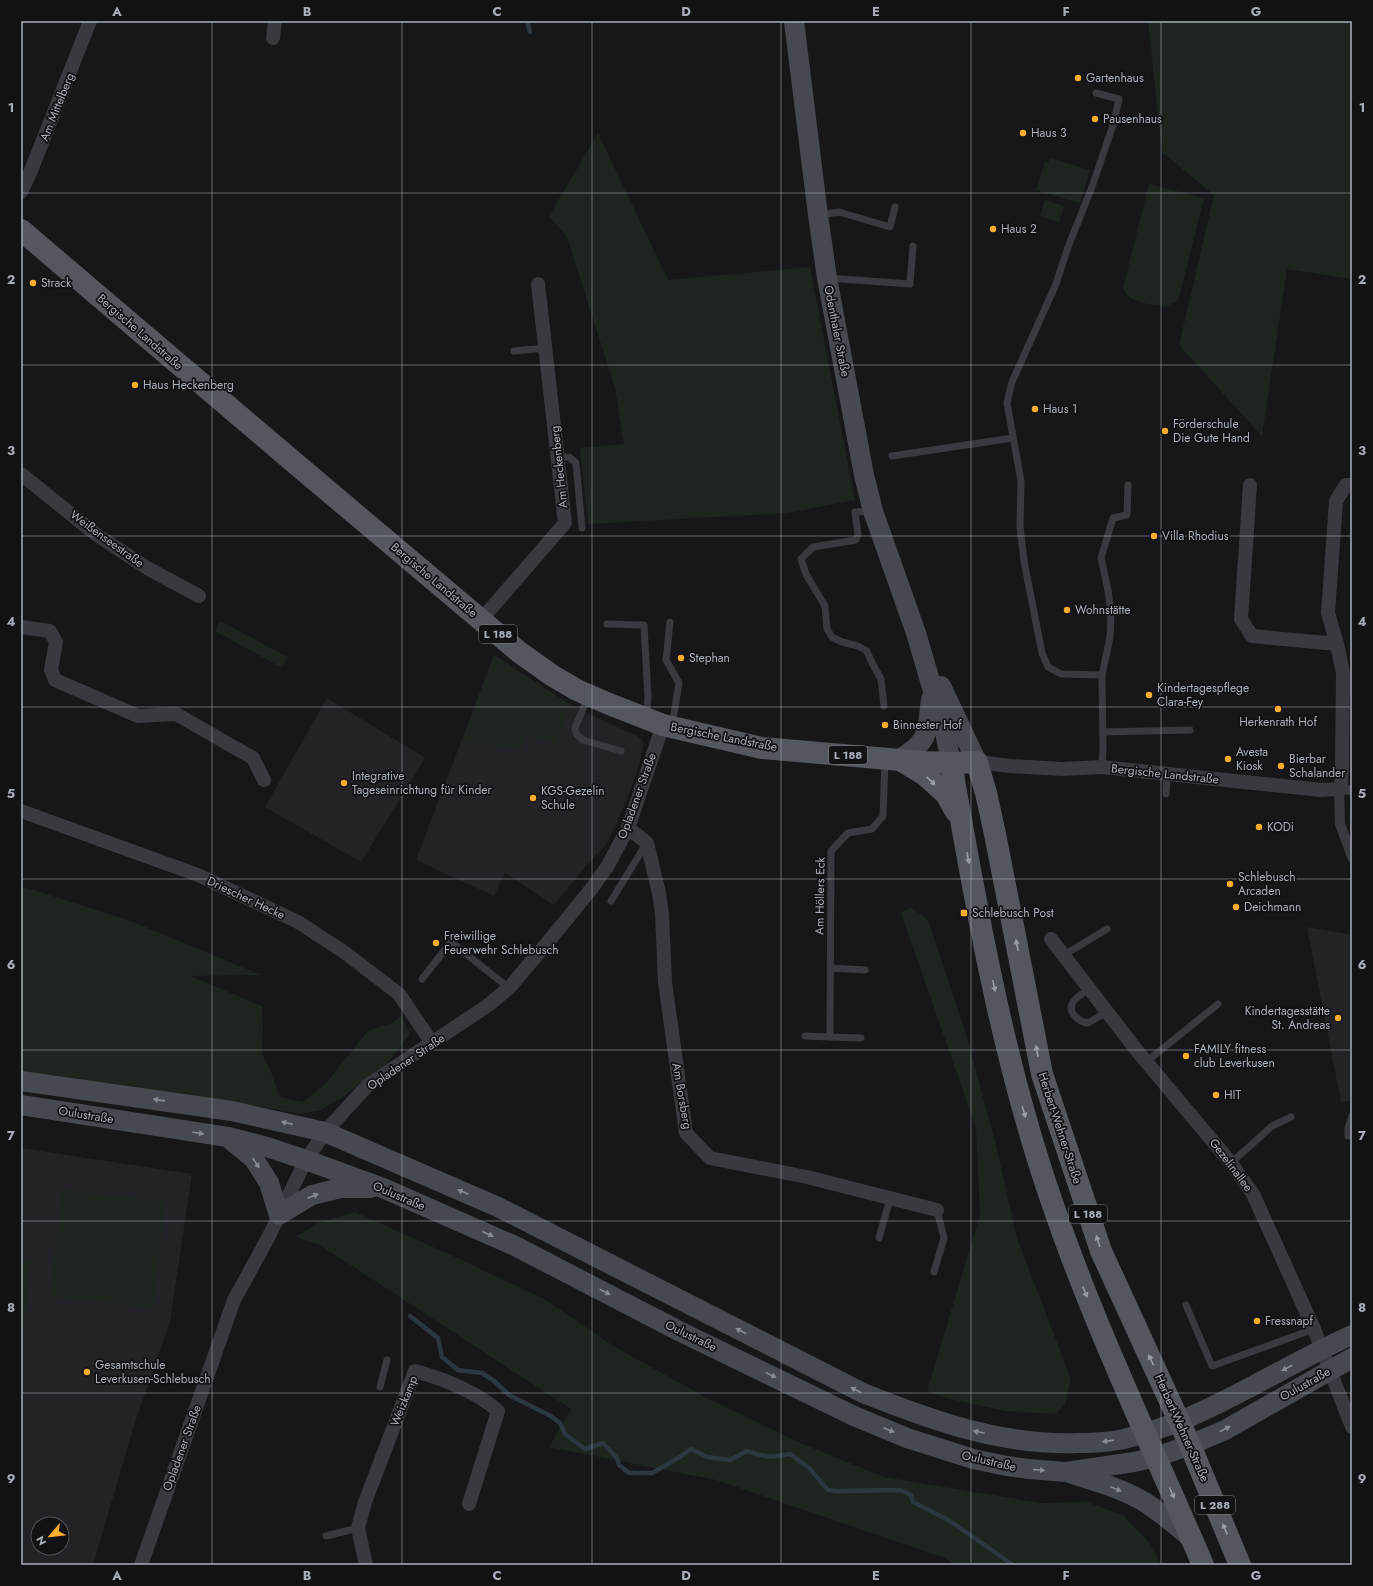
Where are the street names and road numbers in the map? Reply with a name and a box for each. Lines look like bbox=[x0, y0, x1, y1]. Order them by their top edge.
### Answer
street label: Am Mittelberg bbox=[35, 70, 79, 144]
street label: Odenthaler Straße bbox=[819, 284, 855, 378]
street label: Bergische Landstraße bbox=[93, 290, 187, 374]
street label: Am Heckenberg bbox=[546, 425, 572, 509]
street label: Weißenseestraße bbox=[66, 506, 148, 572]
street label: Bergische Landstraße bbox=[387, 538, 481, 622]
road number: L 188 bbox=[479, 625, 517, 643]
street label: Bergische Landstraße bbox=[669, 718, 779, 756]
road number: L 188 bbox=[829, 746, 867, 764]
street label: Opladener Straße bbox=[613, 750, 661, 842]
street label: Bergische Landstraße bbox=[1110, 759, 1220, 789]
street label: Am Höllers Eck bbox=[810, 856, 830, 935]
street label: Driescher Hecke bbox=[204, 872, 288, 924]
street label: Opladener Straße bbox=[364, 1029, 448, 1095]
street label: Am Borsberg bbox=[667, 1061, 697, 1131]
street label: Herbert-Wehner-Straße bbox=[1033, 1070, 1087, 1186]
street label: Oulustraße bbox=[57, 1102, 115, 1128]
street label: Gezelinallee bbox=[1205, 1135, 1257, 1195]
street label: Oulustraße bbox=[370, 1177, 428, 1215]
road number: L 188 bbox=[1069, 1205, 1107, 1223]
street label: Oulustraße bbox=[662, 1316, 720, 1356]
street label: Oulustraße bbox=[1276, 1363, 1334, 1405]
street label: Herbert-Wehner-Straße bbox=[1150, 1371, 1214, 1485]
street label: Weizkamp bbox=[386, 1373, 422, 1429]
street label: Opladener Straße bbox=[158, 1402, 206, 1494]
street label: Oulustraße bbox=[960, 1446, 1018, 1476]
road number: L 288 bbox=[1195, 1496, 1235, 1514]

